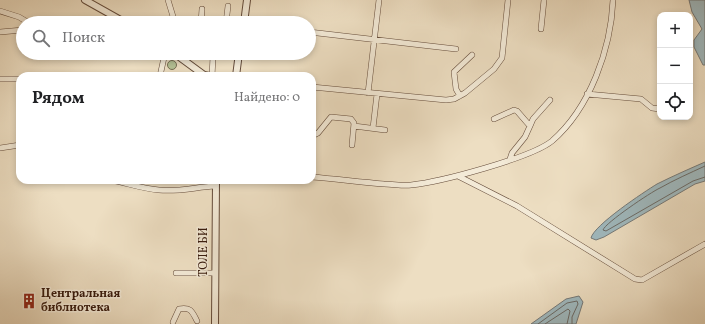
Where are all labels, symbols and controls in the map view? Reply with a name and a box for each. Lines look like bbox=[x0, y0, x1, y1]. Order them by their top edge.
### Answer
map controls bbox=[657, 12, 693, 120]
button: + bbox=[657, 12, 693, 48]
search box bbox=[16, 16, 316, 60]
icon: search bbox=[30, 27, 52, 49]
text: Поиск bbox=[62, 28, 105, 49]
button: − bbox=[657, 48, 693, 84]
button: locate bbox=[657, 84, 693, 120]
text: Рядом bbox=[32, 87, 85, 110]
text: Найдено: 0 bbox=[234, 89, 300, 107]
street label: ТОЛЕ БИ bbox=[196, 227, 212, 277]
place label: Центральная библиотека bbox=[41, 286, 121, 316]
building icon: Центральная библиотека bbox=[20, 292, 38, 310]

